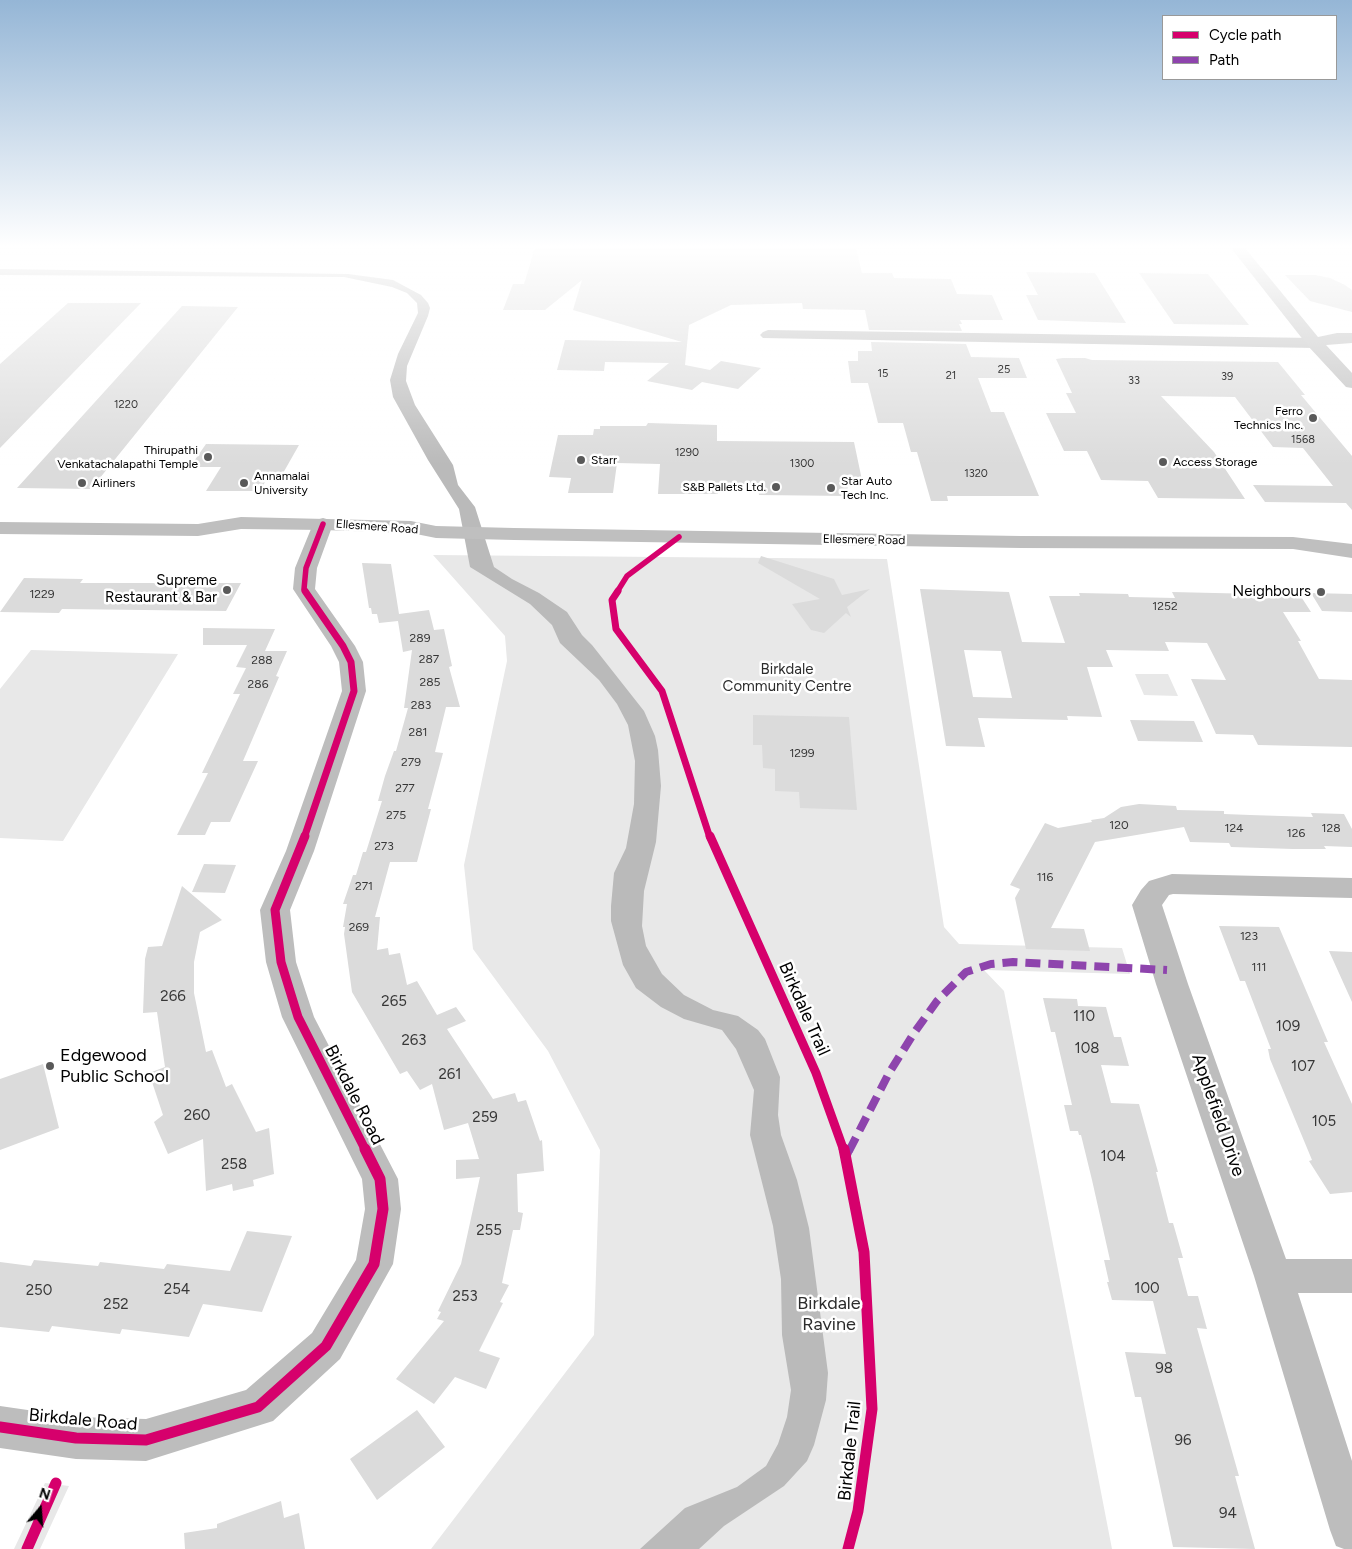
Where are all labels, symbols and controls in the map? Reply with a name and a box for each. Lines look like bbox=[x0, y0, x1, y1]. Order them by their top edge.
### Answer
legend bbox=[1162, 15, 1337, 80]
text: Cycle path bbox=[1209, 26, 1281, 44]
text: Path bbox=[1209, 51, 1239, 69]
house number: 25 bbox=[998, 363, 1010, 377]
house number: 15 bbox=[878, 367, 888, 381]
house number: 21 bbox=[946, 369, 956, 383]
house number: 39 bbox=[1221, 370, 1233, 384]
house number: 33 bbox=[1128, 374, 1140, 388]
house number: 1220 bbox=[114, 398, 138, 412]
place label: Ferro Technics Inc. bbox=[1234, 404, 1303, 432]
marker: Ferro Technics Inc. bbox=[1307, 412, 1319, 424]
house number: 1568 bbox=[1291, 433, 1315, 447]
place label: Thirupathi Venkatachalapathi Temple bbox=[57, 443, 198, 471]
house number: 1290 bbox=[675, 446, 699, 460]
marker: Thirupathi Venkatachalapathi Temple bbox=[202, 451, 214, 463]
place label: Starr bbox=[591, 453, 617, 467]
marker: Starr bbox=[575, 454, 587, 466]
place label: Access Storage bbox=[1173, 455, 1257, 469]
marker: Access Storage bbox=[1157, 456, 1169, 468]
house number: 1300 bbox=[790, 457, 814, 471]
house number: 1320 bbox=[964, 467, 988, 481]
place label: Annamalai University bbox=[254, 469, 310, 497]
place label: Star Auto Tech Inc. bbox=[841, 474, 892, 502]
place label: Airliners bbox=[92, 476, 135, 490]
marker: Airliners bbox=[76, 477, 88, 489]
marker: Annamalai University bbox=[238, 477, 250, 489]
place label: S&B Pallets Ltd. bbox=[682, 480, 766, 494]
marker: S&B Pallets Ltd. bbox=[770, 481, 782, 493]
marker: Star Auto Tech Inc. bbox=[825, 482, 837, 494]
street label: Ellesmere Road bbox=[335, 517, 419, 537]
street label: Ellesmere Road bbox=[823, 532, 905, 548]
place label: Supreme Restaurant & Bar bbox=[105, 572, 217, 607]
place label: Neighbours bbox=[1233, 583, 1311, 601]
marker: Supreme Restaurant & Bar bbox=[221, 584, 233, 596]
marker: Neighbours bbox=[1315, 586, 1327, 598]
house number: 1229 bbox=[29, 587, 55, 601]
house number: 1252 bbox=[1152, 599, 1178, 613]
house number: 289 bbox=[410, 631, 430, 645]
house number: 287 bbox=[419, 652, 439, 666]
house number: 288 bbox=[251, 653, 273, 667]
park label: Birkdale Community Centre bbox=[723, 661, 851, 696]
house number: 285 bbox=[420, 675, 440, 689]
house number: 286 bbox=[248, 677, 268, 691]
house number: 283 bbox=[411, 698, 431, 712]
house number: 281 bbox=[408, 725, 428, 739]
house number: 1299 bbox=[789, 746, 815, 760]
house number: 279 bbox=[401, 755, 421, 769]
house number: 277 bbox=[395, 781, 415, 795]
house number: 275 bbox=[386, 808, 406, 822]
house number: 120 bbox=[1109, 818, 1129, 832]
house number: 124 bbox=[1224, 821, 1244, 835]
house number: 128 bbox=[1321, 821, 1341, 835]
house number: 126 bbox=[1287, 826, 1305, 840]
house number: 273 bbox=[374, 839, 394, 853]
house number: 116 bbox=[1037, 870, 1053, 884]
house number: 271 bbox=[355, 879, 373, 893]
house number: 269 bbox=[349, 920, 369, 934]
house number: 123 bbox=[1240, 929, 1258, 943]
street label: Birkdale Trail bbox=[774, 959, 834, 1059]
house number: 111 bbox=[1252, 960, 1266, 974]
house number: 266 bbox=[160, 988, 186, 1006]
house number: 265 bbox=[381, 993, 407, 1011]
house number: 110 bbox=[1073, 1008, 1095, 1026]
house number: 109 bbox=[1276, 1018, 1300, 1036]
house number: 263 bbox=[401, 1032, 427, 1050]
house number: 108 bbox=[1074, 1040, 1100, 1058]
street label: Birkdale Road bbox=[320, 1041, 388, 1149]
place label: Edgewood Public School bbox=[60, 1045, 169, 1088]
street label: Applefield Drive bbox=[1187, 1051, 1249, 1179]
house number: 107 bbox=[1291, 1058, 1315, 1076]
marker: Edgewood Public School bbox=[44, 1060, 56, 1072]
house number: 261 bbox=[438, 1066, 462, 1084]
house number: 260 bbox=[184, 1107, 210, 1125]
house number: 259 bbox=[472, 1109, 498, 1127]
house number: 105 bbox=[1312, 1113, 1336, 1131]
house number: 104 bbox=[1100, 1148, 1126, 1166]
house number: 258 bbox=[221, 1156, 247, 1174]
house number: 255 bbox=[476, 1222, 502, 1240]
house number: 100 bbox=[1134, 1280, 1160, 1298]
house number: 254 bbox=[164, 1281, 190, 1299]
house number: 250 bbox=[26, 1282, 52, 1300]
house number: 253 bbox=[452, 1288, 478, 1306]
park label: Birkdale Ravine bbox=[797, 1293, 861, 1336]
house number: 252 bbox=[103, 1296, 129, 1314]
house number: 98 bbox=[1155, 1360, 1173, 1378]
street label: Birkdale Trail bbox=[834, 1400, 866, 1502]
street label: Birkdale Road bbox=[28, 1404, 138, 1436]
house number: 96 bbox=[1175, 1432, 1191, 1450]
north arrow bbox=[15, 1484, 65, 1534]
text: N bbox=[37, 1484, 53, 1504]
house number: 94 bbox=[1219, 1505, 1237, 1523]

